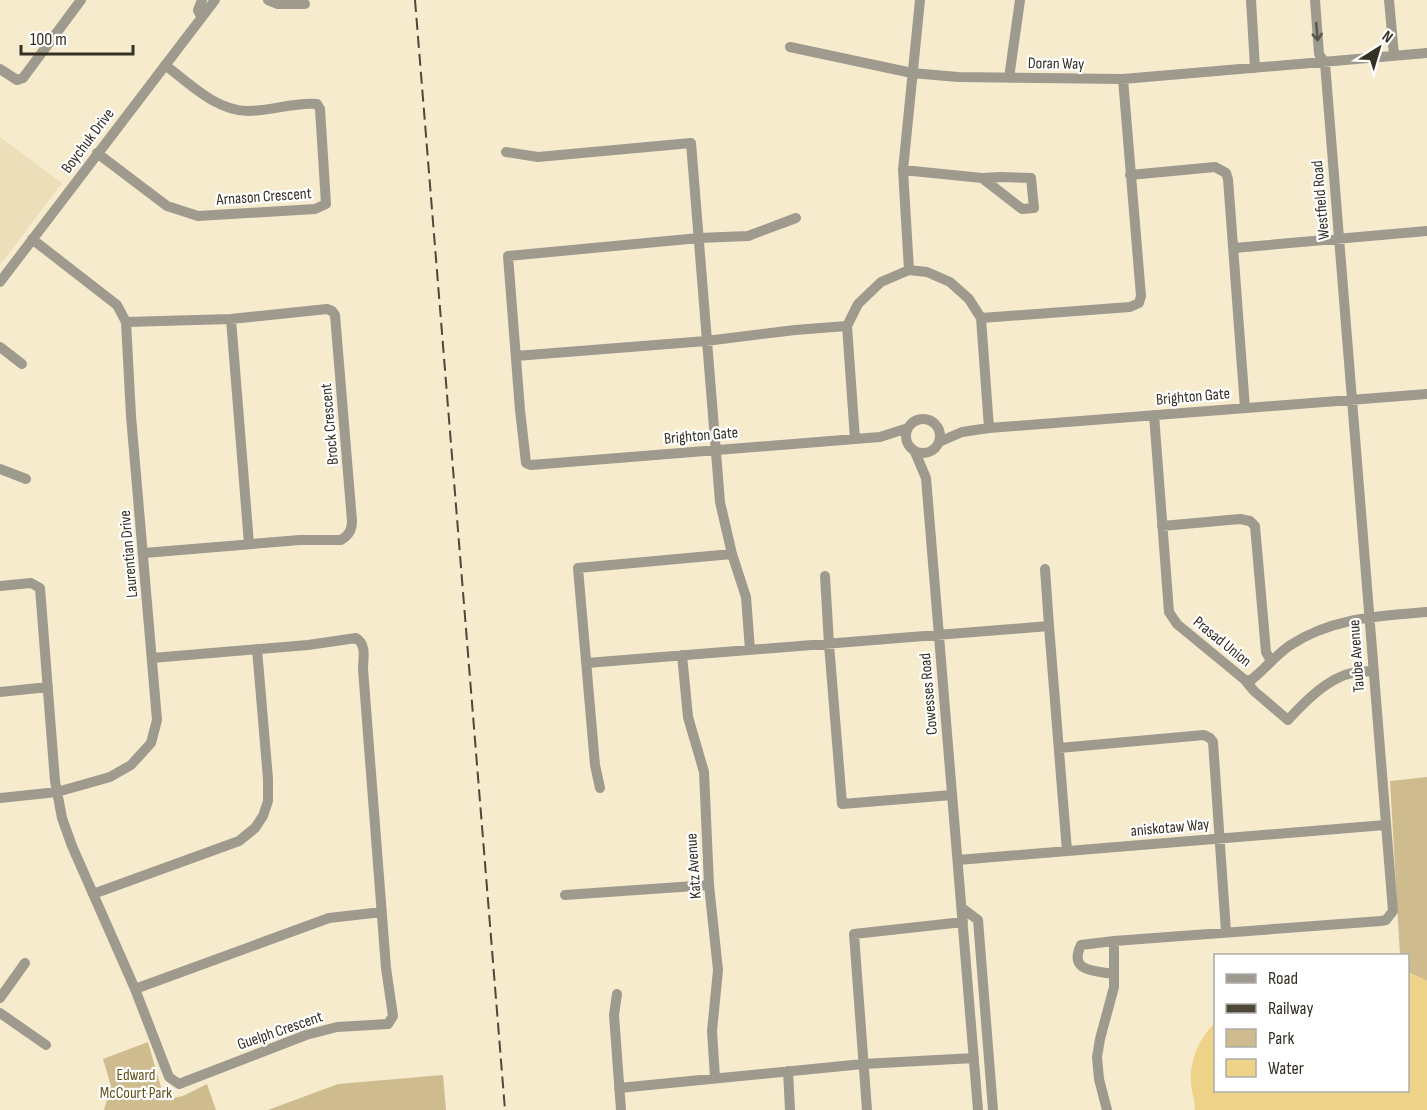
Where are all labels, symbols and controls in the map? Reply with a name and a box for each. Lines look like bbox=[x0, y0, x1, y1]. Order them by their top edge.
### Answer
scale bar bbox=[21, 18, 134, 56]
north arrow bbox=[1349, 18, 1409, 78]
one-way arrow bbox=[1312, 22, 1323, 42]
text: N bbox=[1378, 27, 1396, 47]
text: 100 m bbox=[30, 29, 67, 50]
street label: Doran Way bbox=[1028, 54, 1084, 74]
street label: Boychuk Drive bbox=[57, 105, 119, 177]
street label: Westfield Road bbox=[1308, 160, 1334, 240]
street label: Arnason Crescent bbox=[215, 184, 312, 210]
street label: Brock Crescent bbox=[317, 382, 343, 466]
street label: Brighton Gate bbox=[1155, 384, 1231, 410]
street label: Brighton Gate bbox=[663, 423, 739, 449]
street label: Laurentian Drive bbox=[116, 509, 142, 599]
street label: Prasad Union bbox=[1189, 613, 1255, 671]
street label: Taube Avenue bbox=[1345, 619, 1369, 693]
street label: Cowesses Road bbox=[916, 652, 942, 736]
street label: aniskotaw Way bbox=[1130, 815, 1210, 841]
street label: Katz Avenue bbox=[682, 833, 706, 899]
legend bbox=[1214, 954, 1409, 1092]
text: Road bbox=[1268, 968, 1298, 989]
text: Railway bbox=[1268, 998, 1313, 1019]
street label: Guelph Crescent bbox=[235, 1008, 325, 1054]
text: Park bbox=[1268, 1028, 1294, 1049]
text: Water bbox=[1268, 1058, 1304, 1079]
park label: Edward McCourt Park bbox=[100, 1066, 172, 1103]

